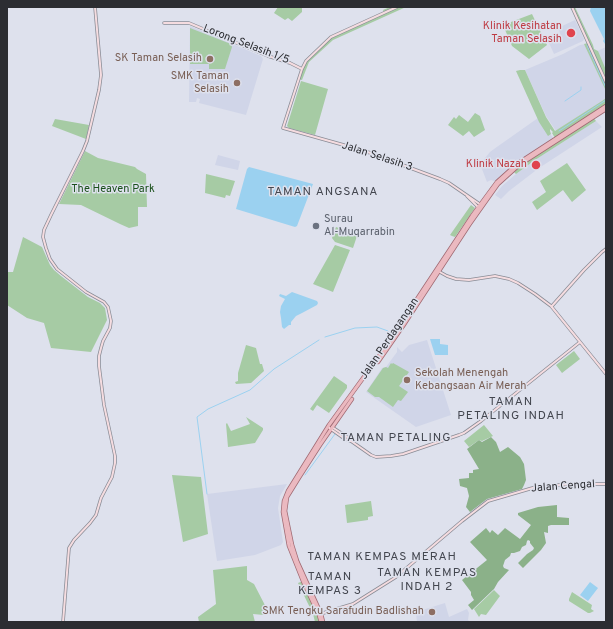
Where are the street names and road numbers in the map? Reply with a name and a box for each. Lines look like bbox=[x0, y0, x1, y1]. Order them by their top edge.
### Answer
street label: Lorong Selasih 1/5 bbox=[201, 22, 291, 68]
street label: Jalan Selasih 3 bbox=[340, 139, 414, 175]
street label: Jalan Perdagangan bbox=[358, 296, 422, 382]
street label: Jalan Cengal bbox=[531, 478, 595, 496]

